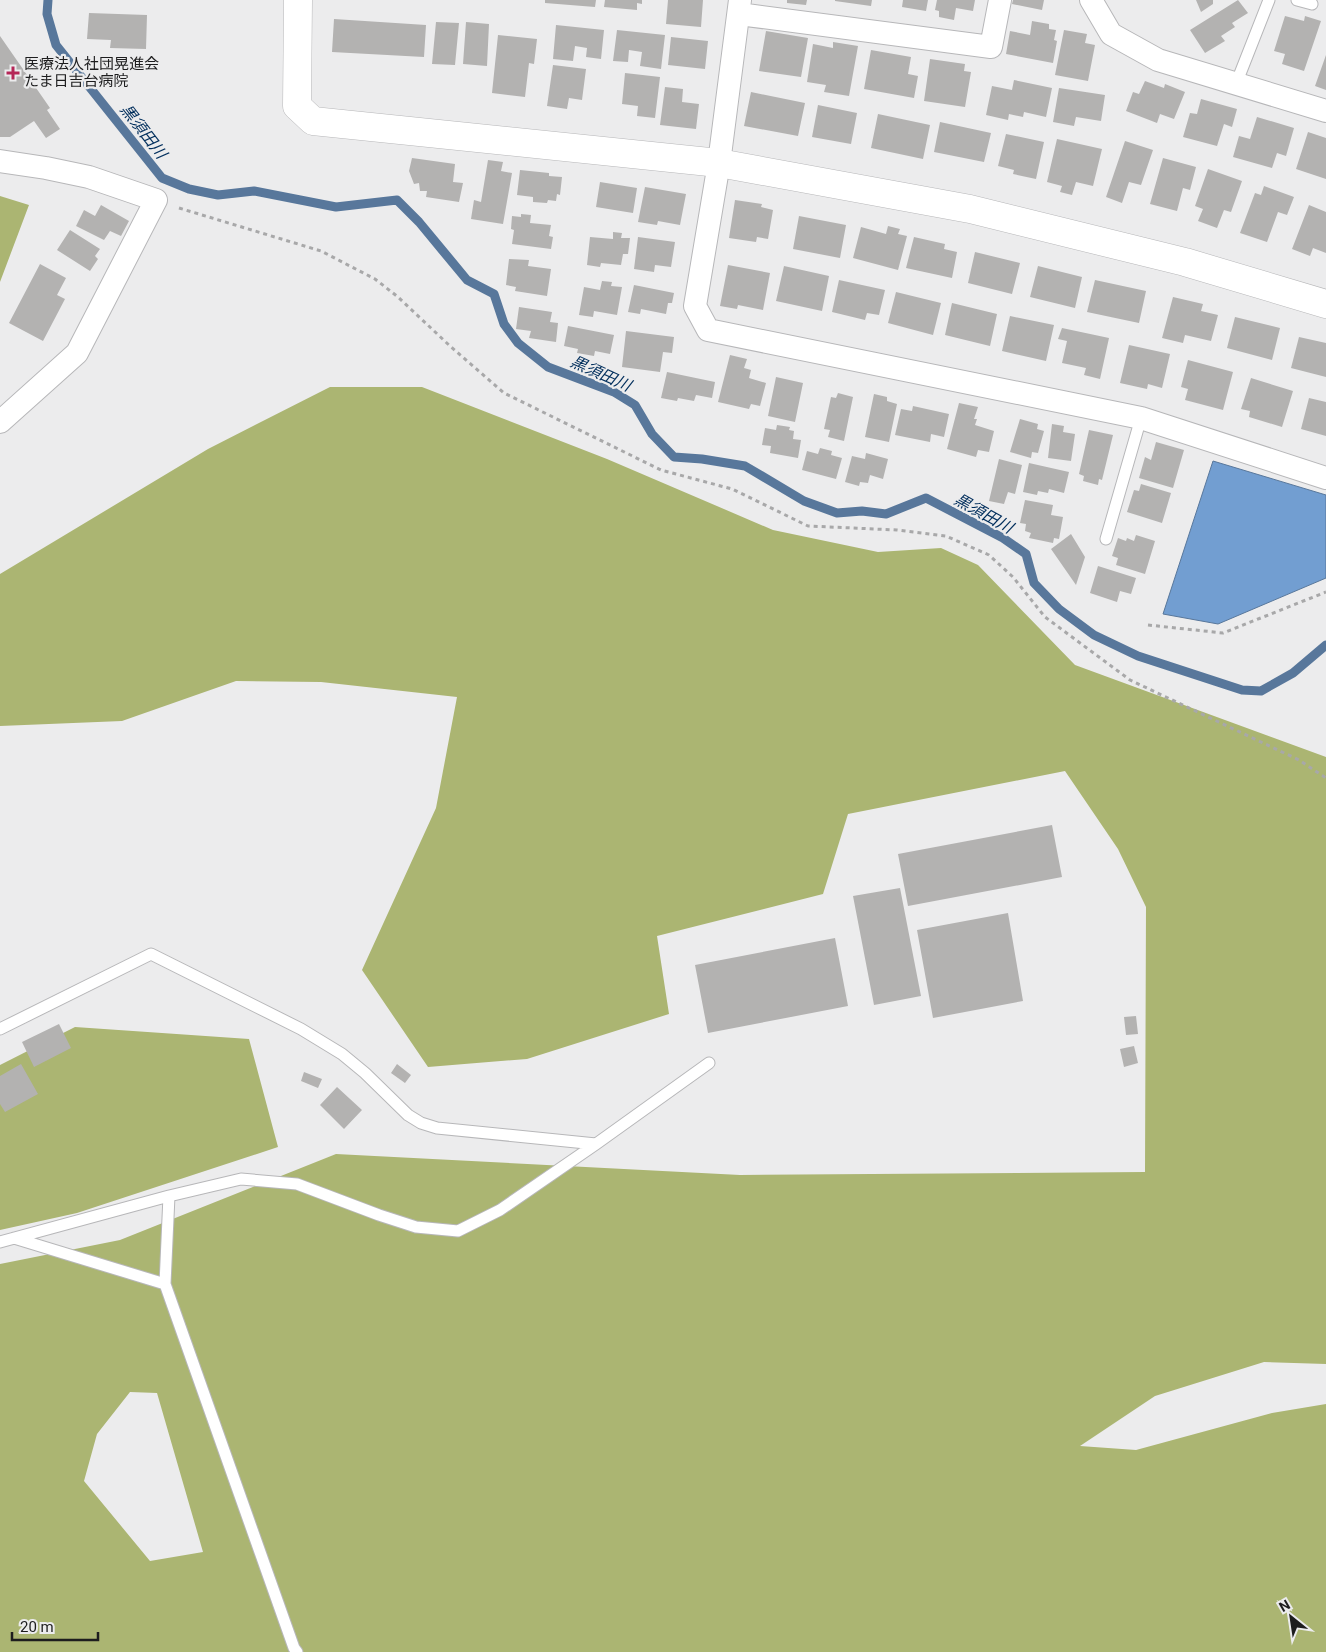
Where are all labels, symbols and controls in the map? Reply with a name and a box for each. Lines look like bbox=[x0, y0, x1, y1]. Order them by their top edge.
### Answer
place label: 医療法人社団晃進会 たま日吉台病院 bbox=[24, 55, 159, 90]
marker: 医療法人社団晃進会 たま日吉台病院 bbox=[6, 66, 20, 80]
water label: 黒須田川 bbox=[116, 100, 172, 164]
water label: 黒須田川 bbox=[568, 352, 636, 396]
water label: 黒須田川 bbox=[951, 490, 1018, 538]
north arrow bbox=[1266, 1592, 1316, 1642]
text: N bbox=[1276, 1596, 1293, 1615]
scale bar bbox=[12, 1610, 99, 1642]
text: 20 m bbox=[20, 1618, 54, 1636]

